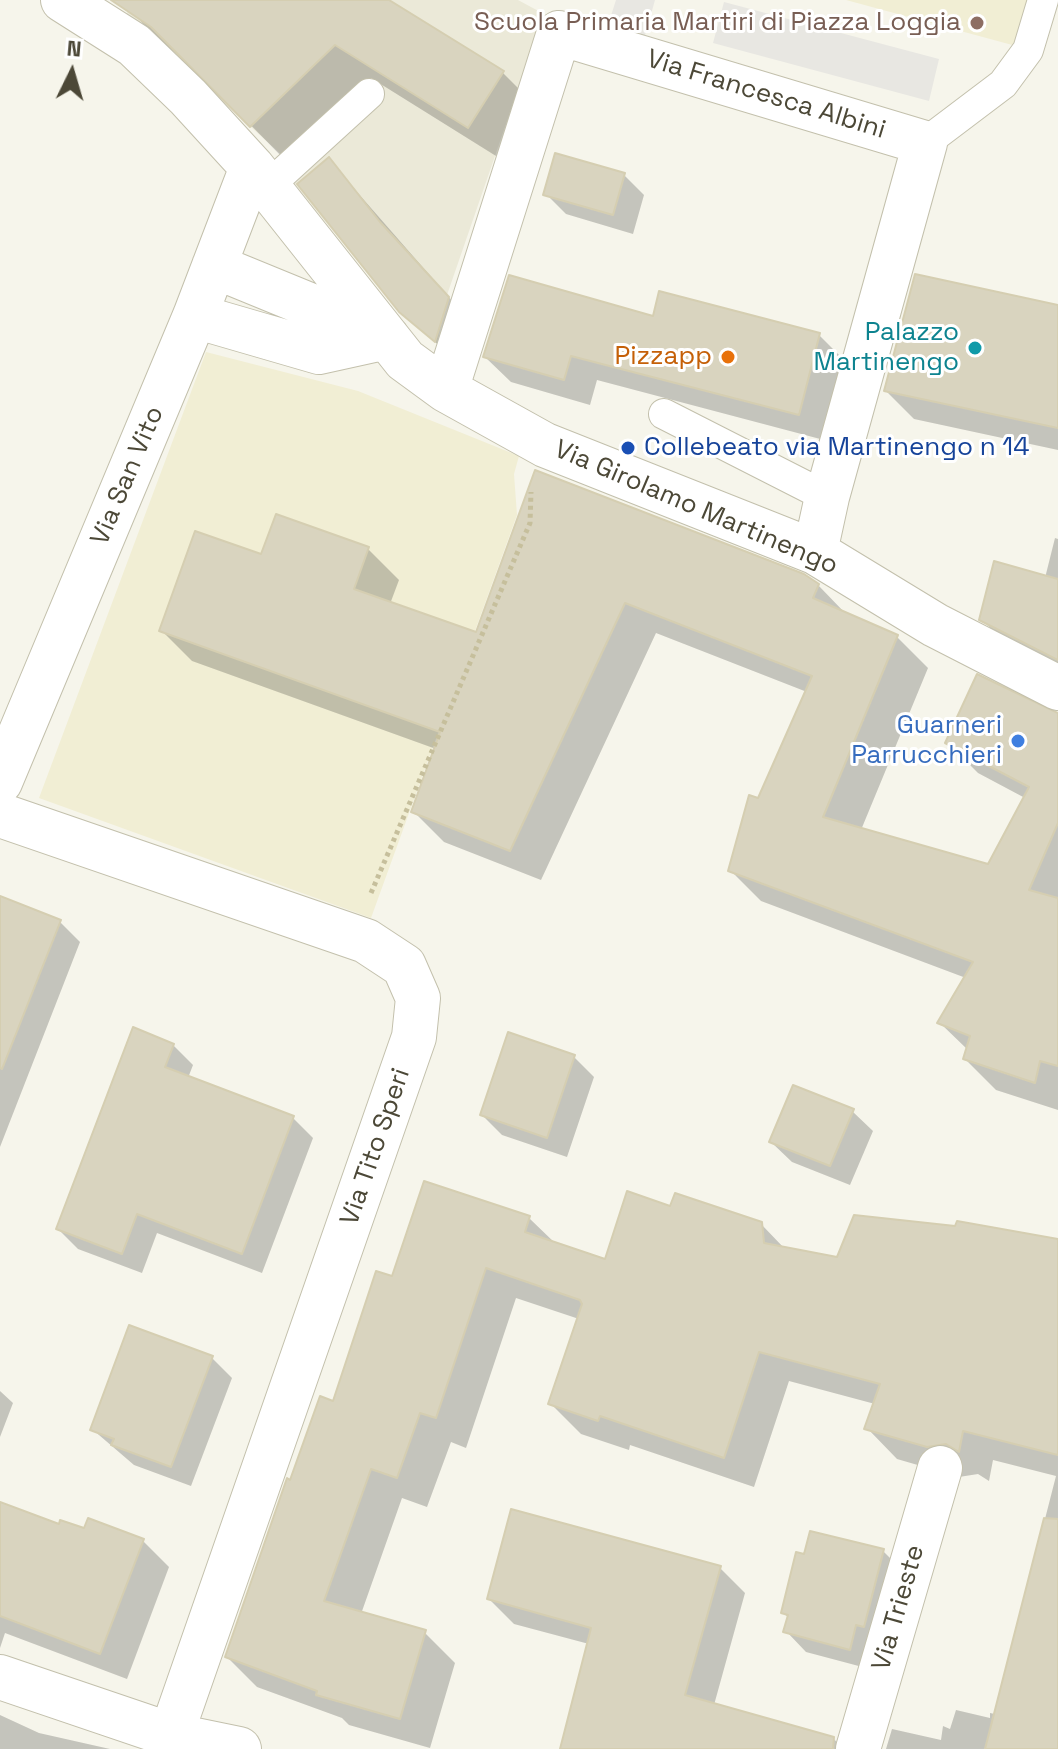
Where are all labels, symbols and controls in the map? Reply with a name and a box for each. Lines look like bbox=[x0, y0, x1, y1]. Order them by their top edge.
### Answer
place label: Scuola Primaria Martiri di Piazza Loggia bbox=[474, 7, 961, 39]
marker: Scuola Primaria Martiri di Piazza Loggia bbox=[968, 14, 986, 32]
north arrow bbox=[32, 32, 112, 112]
text: N bbox=[66, 34, 83, 63]
street label: Via Francesca Albini bbox=[643, 44, 889, 146]
place label: Palazzo Martinengo bbox=[813, 317, 959, 378]
marker: Palazzo Martinengo bbox=[966, 339, 984, 357]
place label: Pizzapp bbox=[615, 341, 712, 373]
marker: Pizzapp bbox=[719, 348, 737, 366]
street label: Via San Vito bbox=[85, 402, 171, 550]
place label: Collebeato via Martinengo n 14 bbox=[644, 432, 1029, 464]
street label: Via Girolamo Martinengo bbox=[550, 434, 842, 582]
marker: Collebeato via Martinengo n 14 bbox=[619, 439, 637, 457]
place label: Guarneri Parrucchieri bbox=[851, 710, 1002, 772]
marker: Guarneri Parrucchieri bbox=[1009, 732, 1027, 750]
street label: Via Tito Speri bbox=[335, 1064, 417, 1230]
street label: Via Trieste bbox=[866, 1542, 932, 1674]

